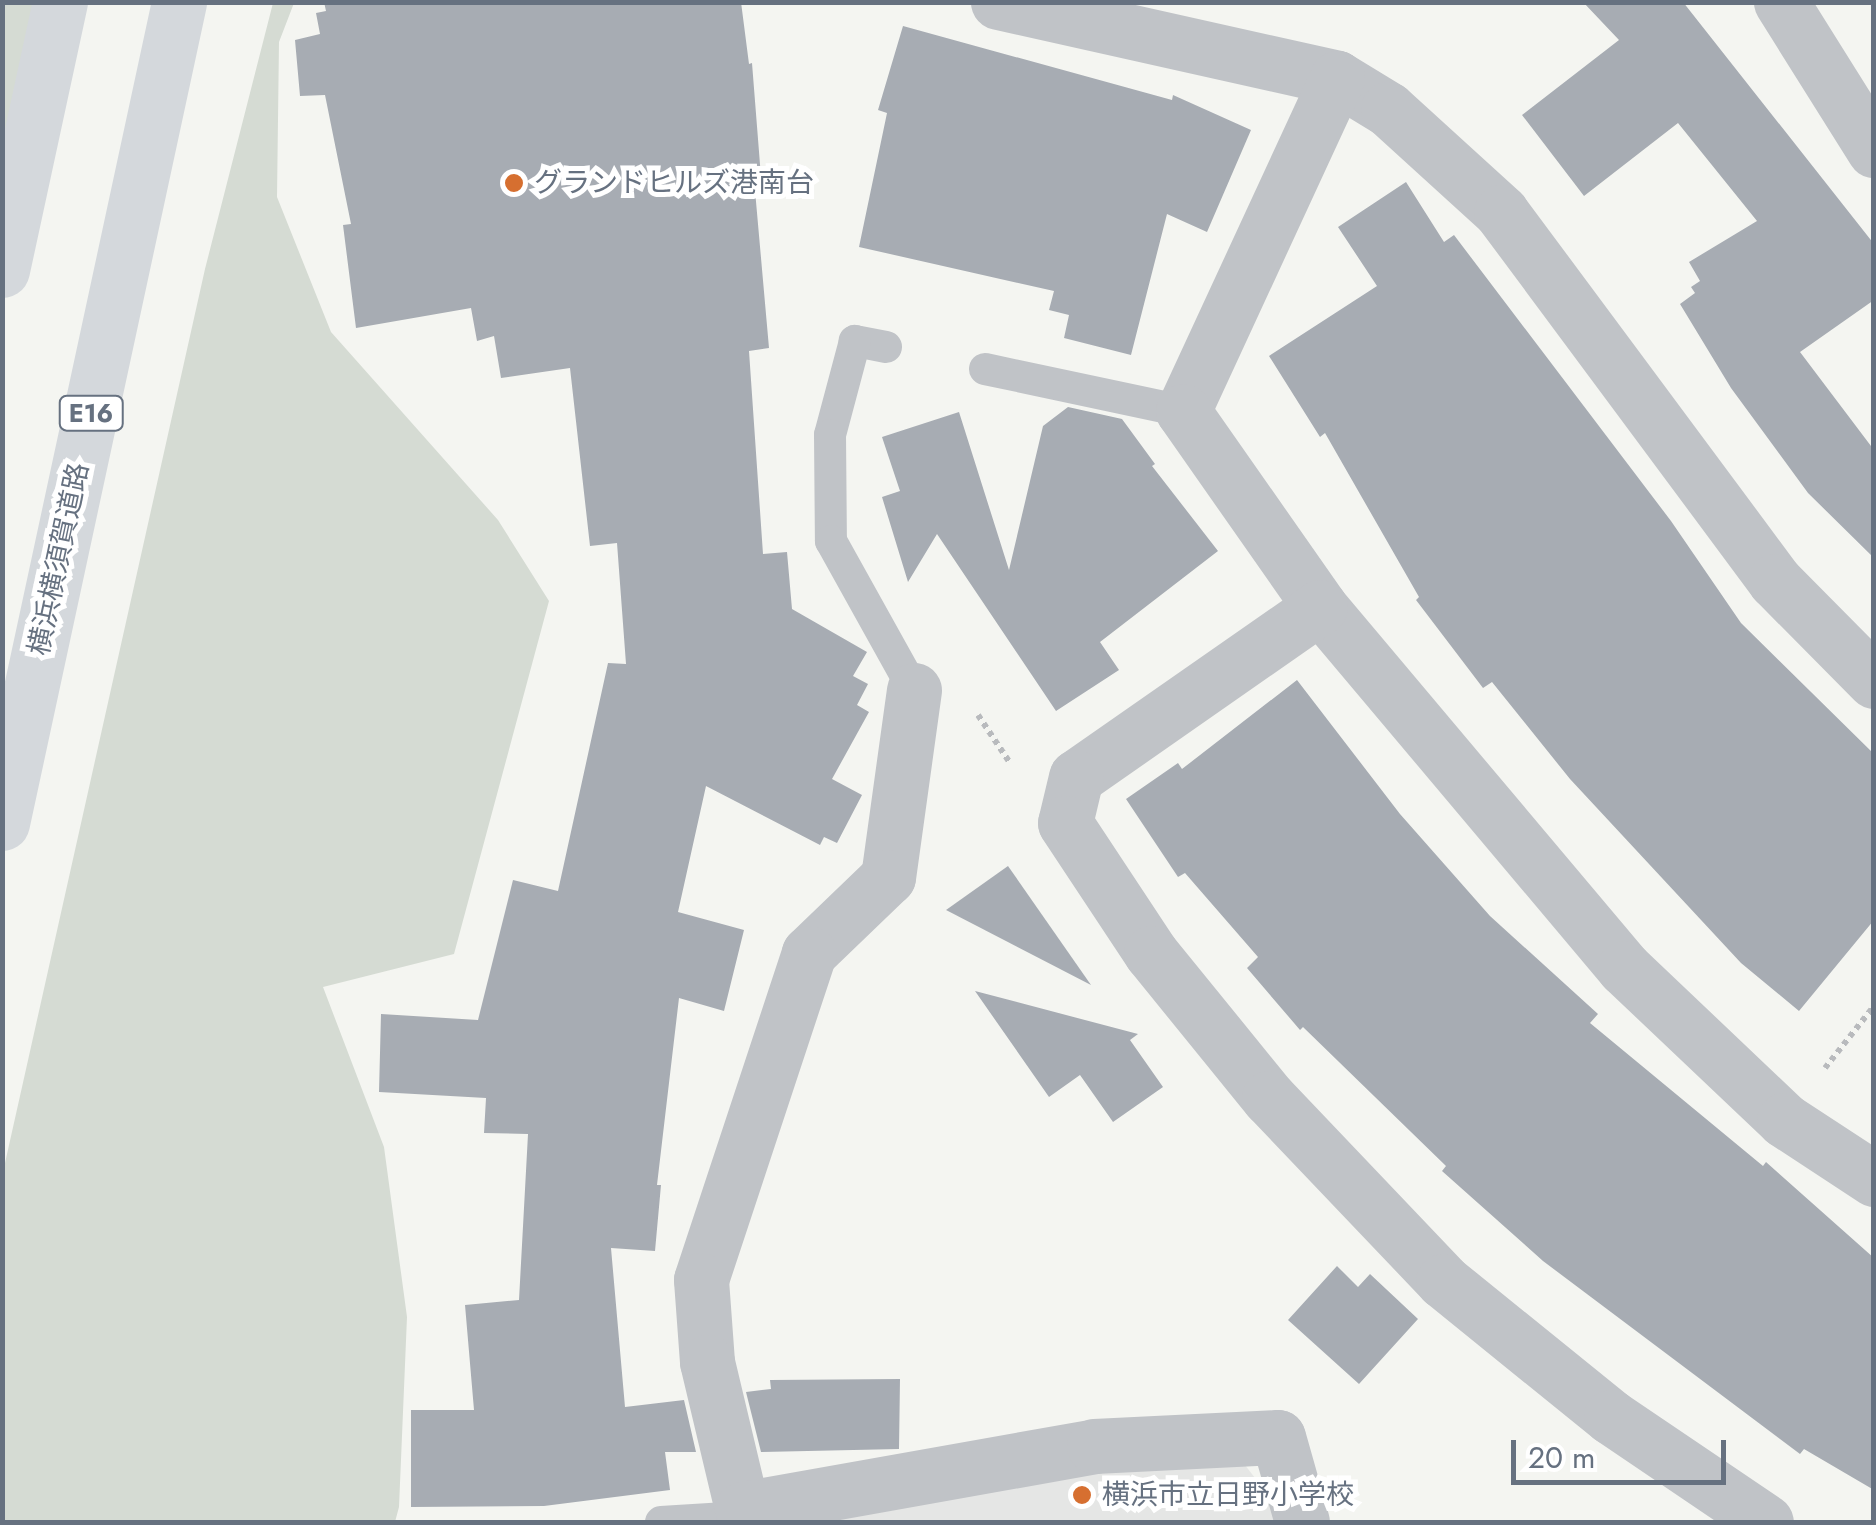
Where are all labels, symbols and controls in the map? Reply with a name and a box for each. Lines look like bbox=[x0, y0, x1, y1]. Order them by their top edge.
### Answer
place label: グランドヒルズ港南台 bbox=[534, 166, 814, 200]
marker: グランドヒルズ港南台 bbox=[503, 172, 525, 194]
road number: E16 bbox=[58, 393, 124, 433]
street label: 横浜横須賀道路 bbox=[22, 460, 96, 658]
scale bar bbox=[1516, 1420, 1731, 1482]
text: 20 m bbox=[1528, 1436, 1595, 1479]
place label: 横浜市立日野小学校 bbox=[1102, 1478, 1354, 1512]
marker: 横浜市立日野小学校 bbox=[1071, 1484, 1093, 1506]

